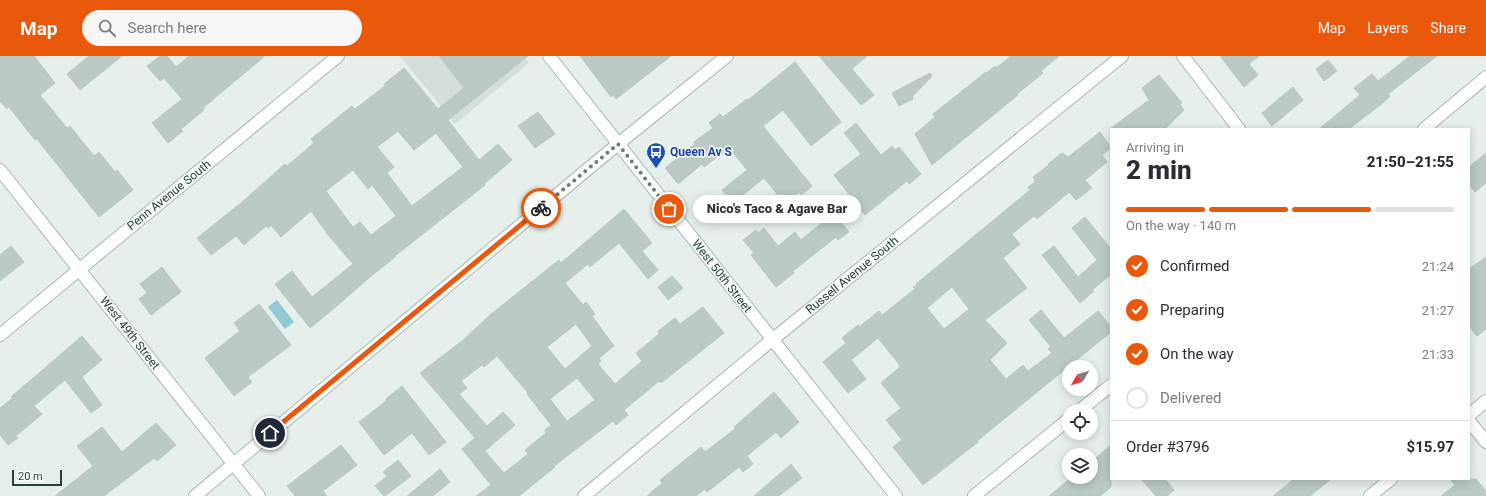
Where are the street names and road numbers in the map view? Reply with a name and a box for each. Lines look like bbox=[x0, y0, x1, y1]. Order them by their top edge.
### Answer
street label: Penn Avenue South bbox=[124, 157, 214, 233]
street label: Russell Avenue South bbox=[803, 233, 901, 317]
street label: West 50th Street bbox=[689, 237, 755, 315]
street label: West 49th Street bbox=[97, 294, 163, 372]

